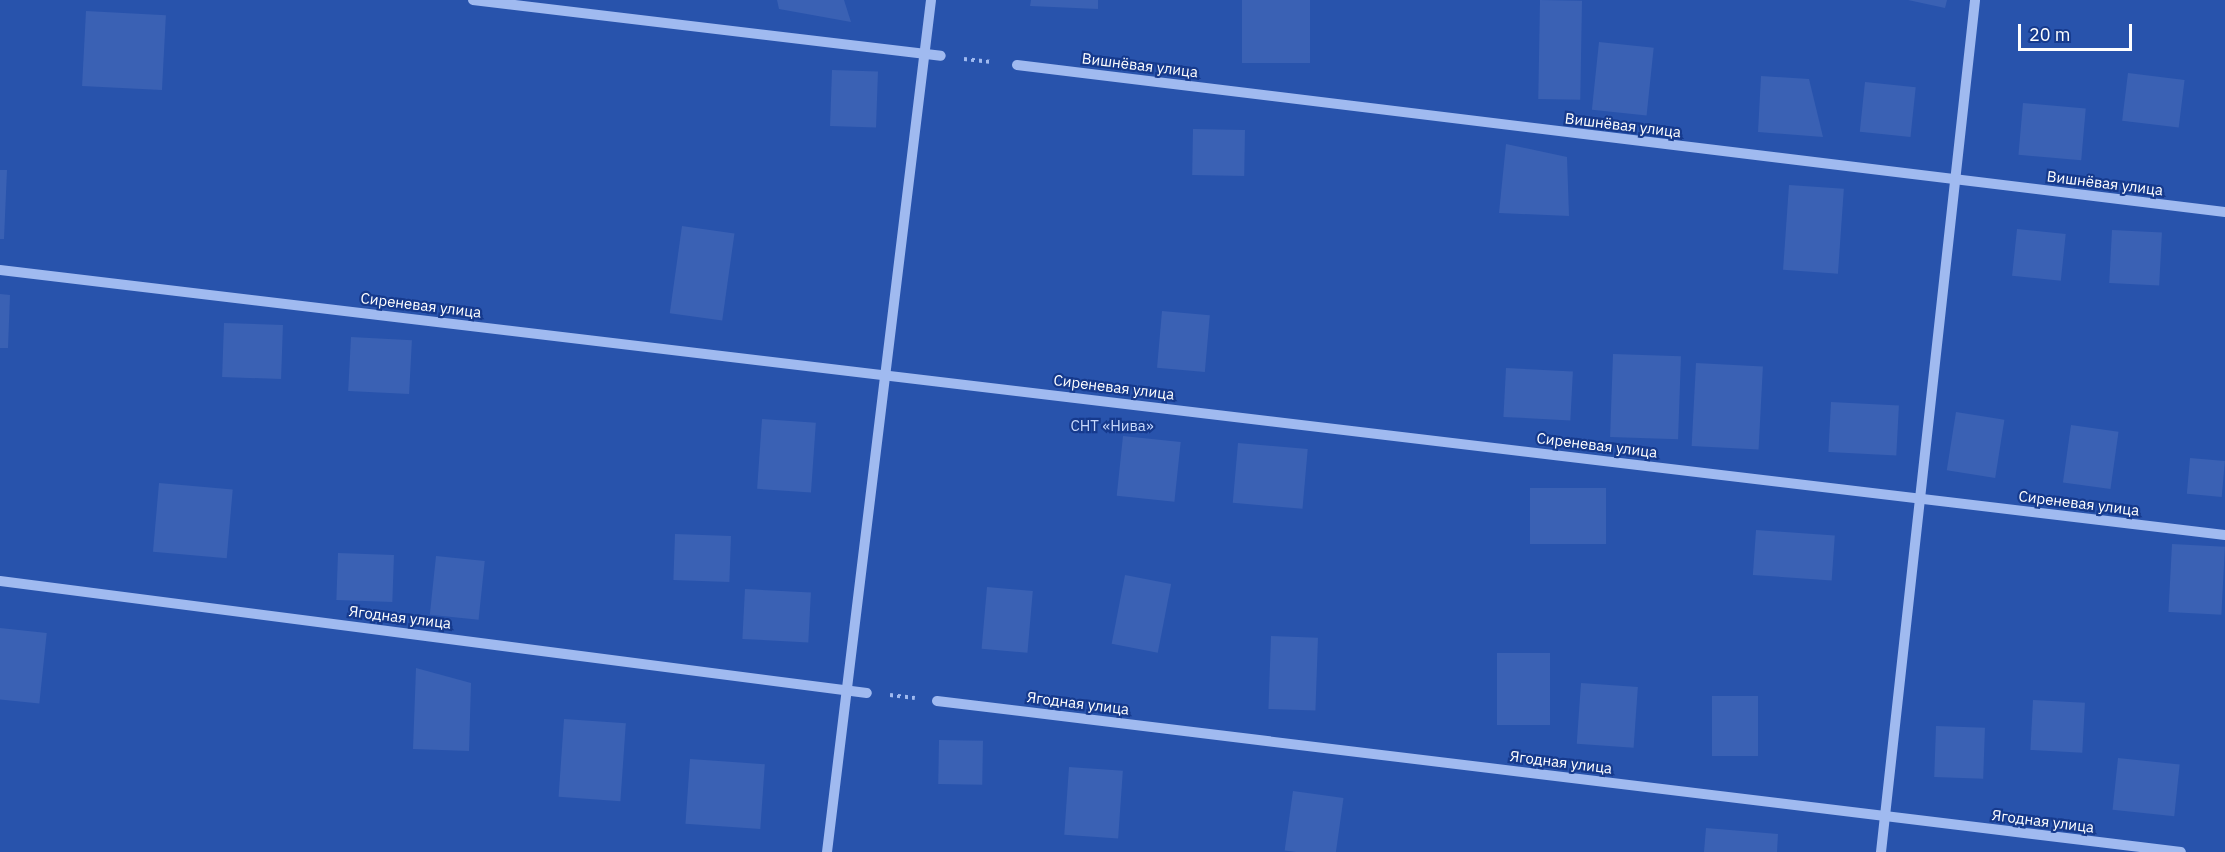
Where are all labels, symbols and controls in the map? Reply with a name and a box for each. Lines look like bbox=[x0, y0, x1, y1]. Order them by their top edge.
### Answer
scale bar bbox=[2021, 12, 2135, 50]
text: 20 m bbox=[2029, 23, 2071, 46]
street label: Вишнёвая улица bbox=[1081, 49, 1199, 81]
street label: Вишнёвая улица bbox=[1564, 109, 1682, 141]
street label: Вишнёвая улица bbox=[2046, 167, 2164, 199]
street label: Сиреневая улица bbox=[360, 289, 482, 321]
street label: Сиреневая улица bbox=[1053, 371, 1175, 403]
park label: СНТ «Нива» bbox=[1070, 417, 1154, 435]
street label: Сиреневая улица bbox=[1536, 429, 1658, 461]
street label: Сиреневая улица bbox=[2018, 487, 2140, 519]
street label: Ягодная улица bbox=[348, 602, 452, 632]
street label: Ягодная улица bbox=[1026, 688, 1130, 718]
street label: Ягодная улица bbox=[1509, 747, 1613, 777]
street label: Ягодная улица bbox=[1991, 806, 2095, 836]

